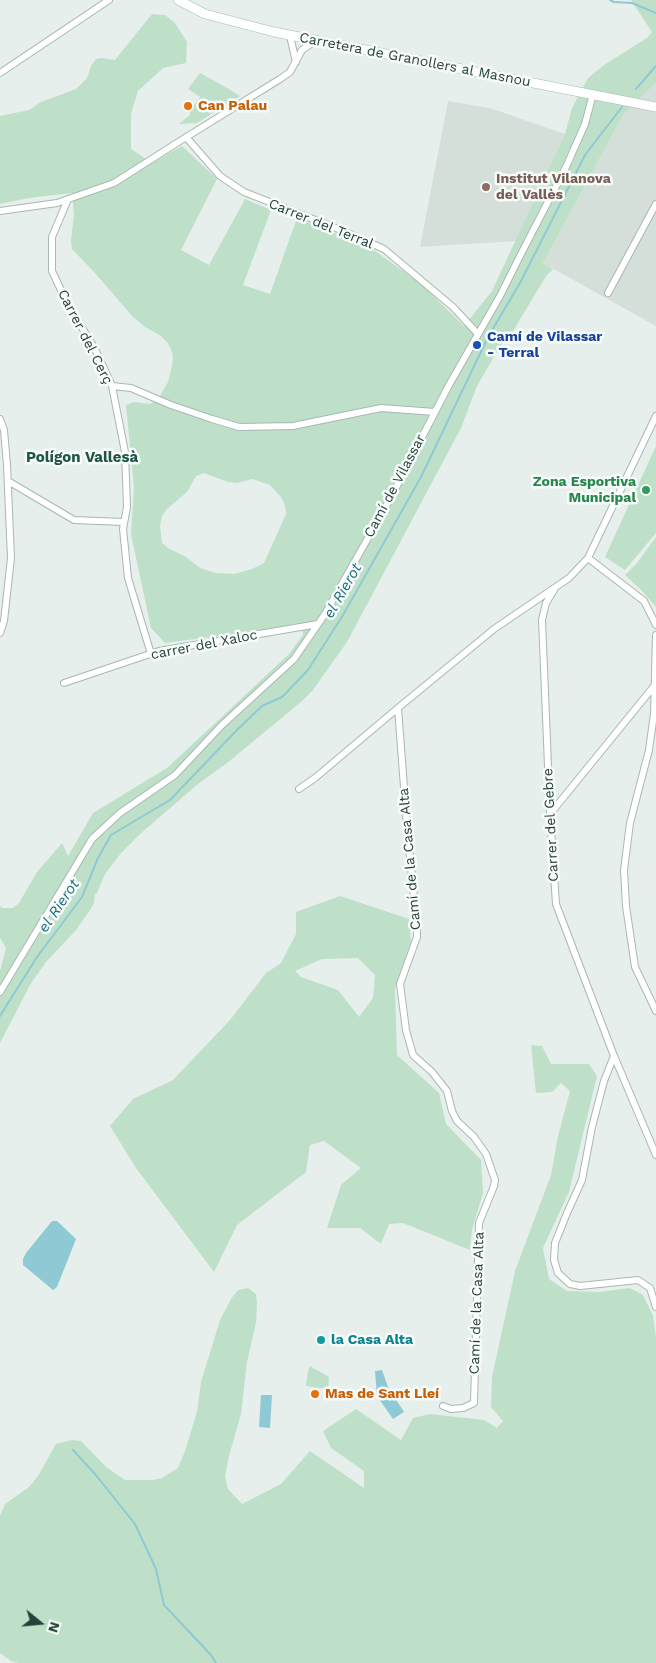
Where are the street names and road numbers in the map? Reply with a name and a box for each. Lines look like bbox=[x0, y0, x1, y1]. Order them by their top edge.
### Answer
street label: Carretera de Granollers al Masnou bbox=[298, 29, 532, 91]
street label: Carrer del Terral bbox=[266, 195, 376, 253]
street label: Carrer del Cerç bbox=[54, 287, 116, 387]
street label: Camí de Vilassar bbox=[361, 432, 429, 540]
street label: carrer del Xaloc bbox=[149, 626, 259, 664]
street label: Carrer del Gebre bbox=[540, 768, 562, 882]
street label: Camí de la Casa Alta bbox=[395, 787, 425, 931]
street label: Camí de la Casa Alta bbox=[466, 1231, 488, 1375]

